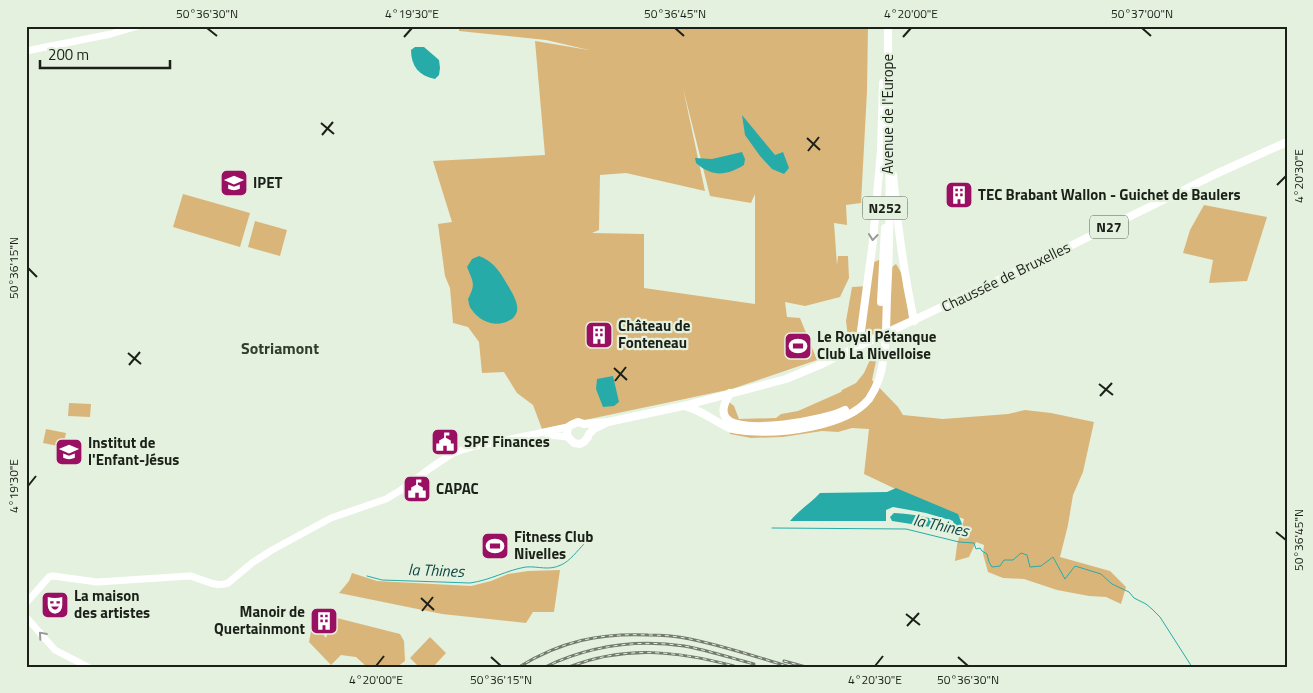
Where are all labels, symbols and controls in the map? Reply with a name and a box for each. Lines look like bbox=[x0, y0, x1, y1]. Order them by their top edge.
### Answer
text: 50°36'30"N bbox=[176, 4, 238, 23]
text: 4°19'30"E bbox=[385, 4, 439, 23]
text: 50°36'45"N bbox=[644, 4, 706, 23]
text: 4°20'00"E bbox=[884, 4, 938, 23]
text: 50°37'00"N bbox=[1111, 4, 1173, 23]
scale bar bbox=[40, 38, 170, 70]
text: 200 m bbox=[48, 43, 89, 66]
street label: Avenue de l'Europe bbox=[876, 54, 899, 174]
text: 4°20'30"E bbox=[1289, 149, 1308, 203]
school or university icon: IPET bbox=[219, 168, 249, 198]
place label: IPET bbox=[253, 171, 282, 194]
building icon: TEC Brabant Wallon - Guichet de Baulers bbox=[944, 180, 974, 210]
place label: TEC Brabant Wallon - Guichet de Baulers bbox=[978, 183, 1241, 206]
road number: N252 bbox=[862, 197, 908, 220]
road number: N27 bbox=[1090, 216, 1128, 238]
one-way arrow bbox=[868, 233, 879, 241]
street label: Chaussée de Bruxelles bbox=[937, 235, 1074, 318]
text: 50°36'15"N bbox=[4, 237, 23, 299]
place label: Château de Fonteneau bbox=[618, 314, 691, 354]
building icon: Château de Fonteneau bbox=[584, 320, 614, 350]
place label: Le Royal Pétanque Club La Nivelloise bbox=[817, 325, 937, 365]
sports icon: Le Royal Pétanque Club La Nivelloise bbox=[783, 331, 813, 361]
district label: Sotriamont bbox=[241, 336, 319, 360]
public building icon: SPF Finances bbox=[430, 427, 460, 457]
place label: SPF Finances bbox=[464, 430, 550, 453]
place label: Institut de l'Enfant-Jésus bbox=[88, 431, 179, 471]
school or university icon: Institut de l'Enfant-Jésus bbox=[54, 437, 84, 467]
text: 4°19'30"E bbox=[4, 459, 23, 513]
public building icon: CAPAC bbox=[402, 474, 432, 504]
place label: CAPAC bbox=[436, 477, 479, 500]
water label: la Thines bbox=[911, 507, 972, 543]
text: 50°36'45"N bbox=[1289, 509, 1308, 571]
place label: Fitness Club Nivelles bbox=[514, 525, 593, 565]
sports icon: Fitness Club Nivelles bbox=[480, 531, 510, 561]
water label: la Thines bbox=[408, 557, 466, 583]
place label: La maison des artistes bbox=[74, 584, 150, 624]
theatre icon: La maison des artistes bbox=[40, 590, 70, 620]
place label: Manoir de Quertainmont bbox=[214, 600, 306, 640]
building icon: Manoir de Quertainmont bbox=[309, 606, 339, 636]
one-way arrow bbox=[39, 632, 48, 641]
text: 4°20'00"E bbox=[349, 670, 403, 689]
text: 50°36'15"N bbox=[470, 670, 532, 689]
text: 4°20'30"E bbox=[848, 670, 902, 689]
text: 50°36'30"N bbox=[937, 670, 999, 689]

